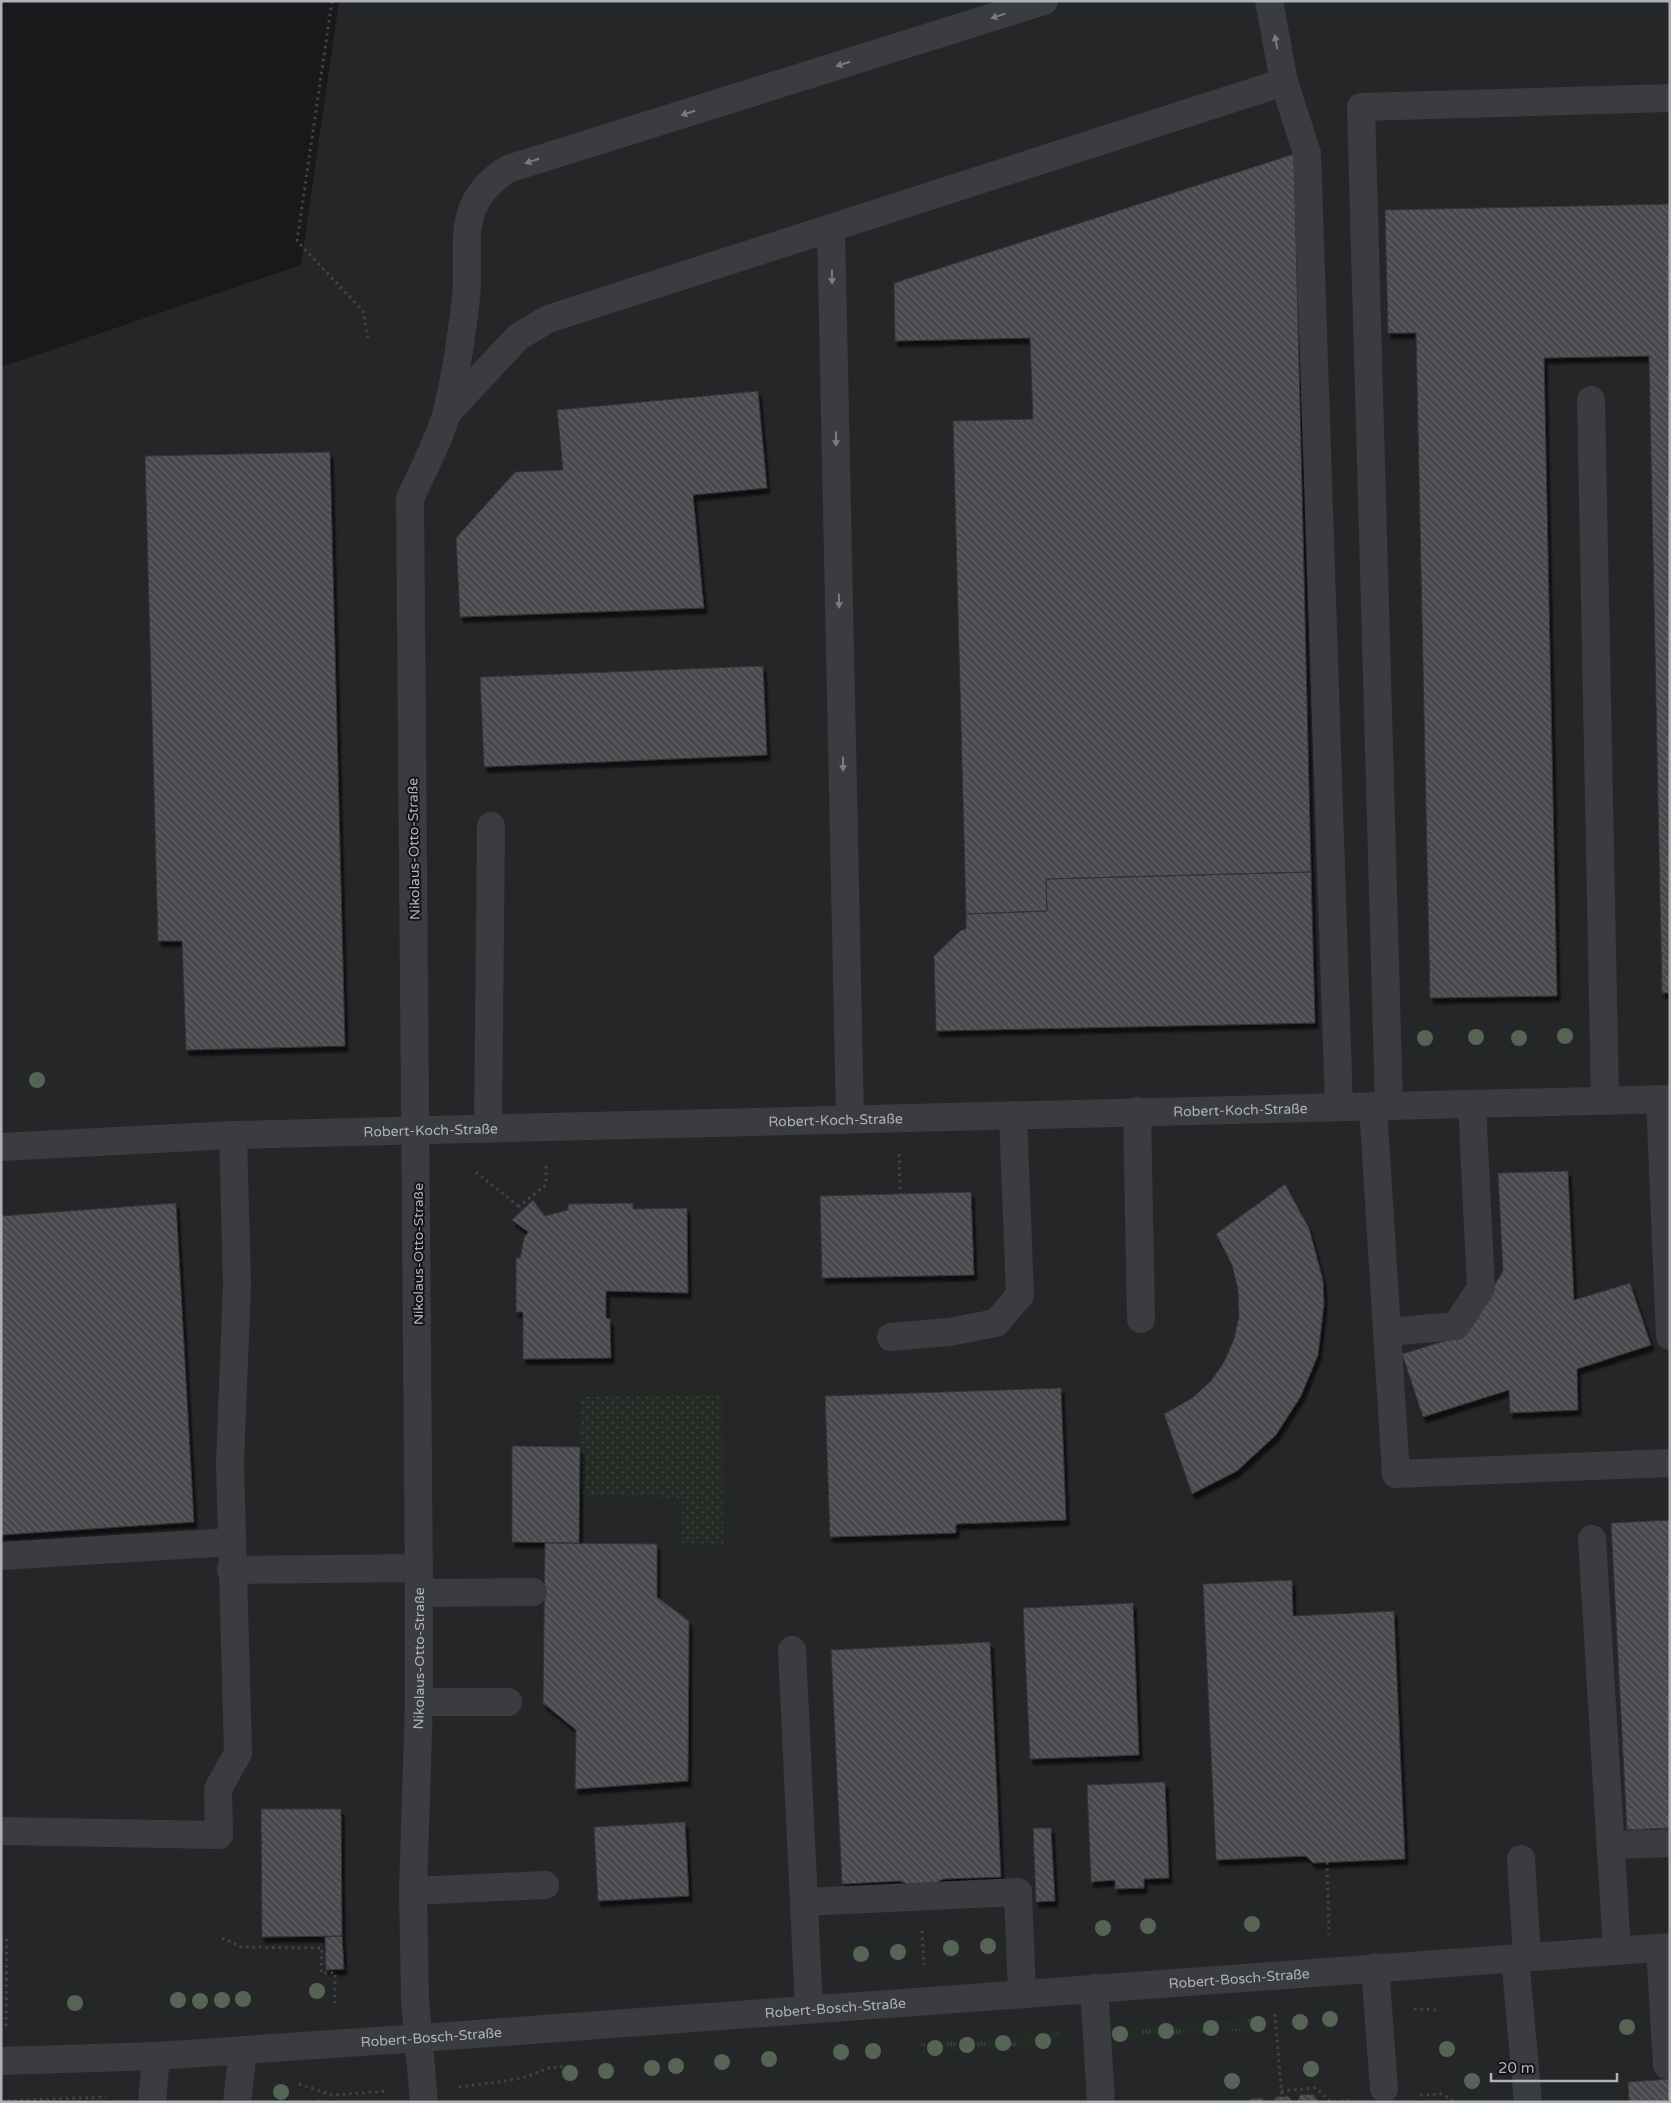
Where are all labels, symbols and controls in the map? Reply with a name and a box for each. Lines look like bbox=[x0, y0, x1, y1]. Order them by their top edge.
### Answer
one-way arrow bbox=[990, 12, 1005, 20]
one-way arrow bbox=[1272, 33, 1280, 49]
one-way arrow bbox=[835, 61, 850, 69]
one-way arrow bbox=[680, 109, 695, 117]
one-way arrow bbox=[525, 158, 540, 166]
one-way arrow bbox=[828, 269, 836, 285]
one-way arrow bbox=[832, 431, 840, 447]
one-way arrow bbox=[835, 594, 843, 610]
one-way arrow bbox=[839, 756, 847, 772]
street label: Nikolaus-Otto-Straße bbox=[404, 778, 424, 920]
street label: Robert-Koch-Straße bbox=[1173, 1100, 1308, 1120]
street label: Robert-Koch-Straße bbox=[768, 1110, 903, 1130]
street label: Robert-Koch-Straße bbox=[363, 1120, 498, 1140]
street label: Nikolaus-Otto-Straße bbox=[410, 1183, 427, 1325]
street label: Nikolaus-Otto-Straße bbox=[410, 1587, 428, 1730]
street label: Robert-Bosch-Straße bbox=[1168, 1965, 1310, 1992]
street label: Robert-Bosch-Straße bbox=[764, 1994, 906, 2021]
street label: Robert-Bosch-Straße bbox=[360, 2024, 502, 2051]
scale bar bbox=[1491, 2050, 1617, 2082]
text: 20 m bbox=[1498, 2059, 1535, 2077]

